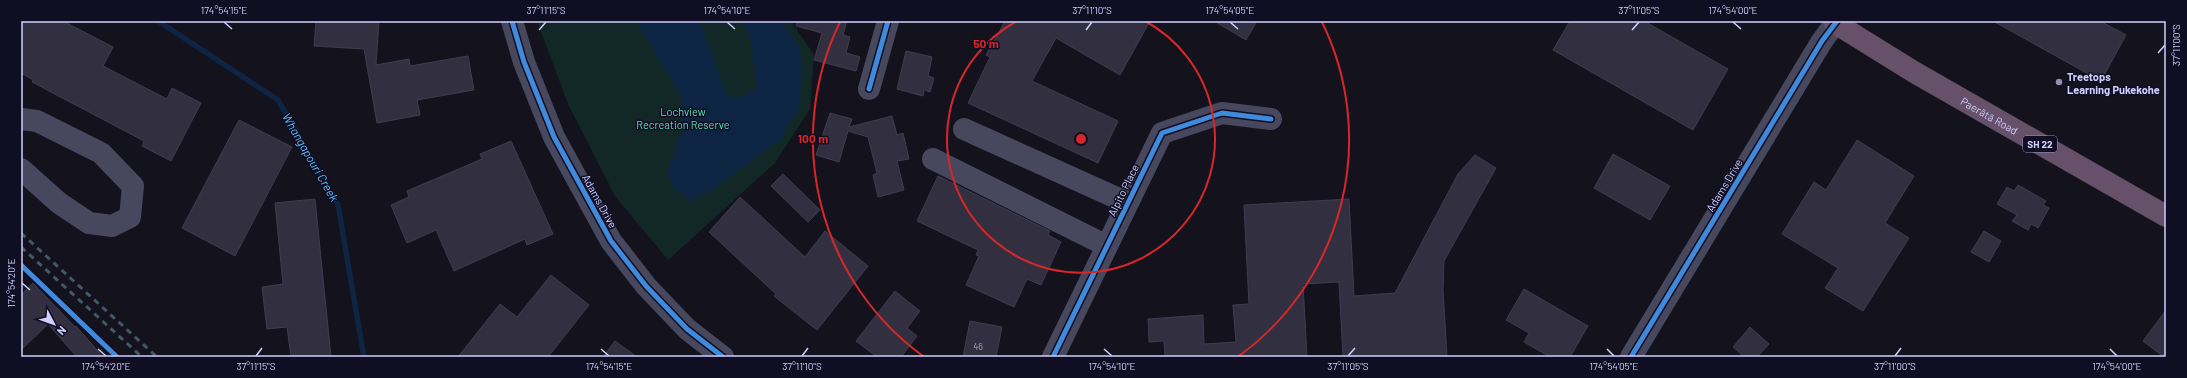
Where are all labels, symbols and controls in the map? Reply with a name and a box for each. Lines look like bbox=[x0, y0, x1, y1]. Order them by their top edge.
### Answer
text: 174°54'15"E bbox=[201, 4, 247, 16]
text: 37°11'15"S bbox=[526, 4, 566, 16]
text: 174°54'10"E bbox=[703, 4, 751, 16]
text: 37°11'10"S bbox=[1072, 4, 1112, 16]
text: 174°54'05"E bbox=[1206, 4, 1254, 16]
text: 37°11'05"S bbox=[1618, 4, 1660, 16]
text: 174°54'00"E bbox=[1708, 4, 1758, 16]
text: 37°11'00"S bbox=[2170, 24, 2182, 66]
text: 50 m bbox=[973, 36, 999, 50]
place label: Treetops Learning Pukekohe bbox=[2067, 70, 2160, 96]
marker: Treetops Learning Pukekohe bbox=[2054, 77, 2064, 87]
street label: Paerātā Road bbox=[1959, 94, 2020, 137]
park label: Lochview Recreation Reserve bbox=[636, 105, 730, 131]
water label: Whangapouri Creek bbox=[280, 110, 342, 204]
text: 100 m bbox=[798, 131, 828, 145]
centre of rings bbox=[1074, 132, 1088, 146]
road number: SH 22 bbox=[2023, 136, 2057, 152]
street label: Adams Drive bbox=[1703, 156, 1745, 214]
street label: Alpito Place bbox=[1105, 162, 1141, 218]
street label: Adams Drive bbox=[580, 172, 620, 230]
text: 174°54'20"E bbox=[5, 258, 17, 308]
north arrow bbox=[34, 304, 74, 344]
text: N bbox=[55, 324, 69, 338]
house number: 46 bbox=[973, 341, 983, 352]
text: 174°54'20"E bbox=[81, 360, 131, 372]
text: 37°11'15"S bbox=[236, 360, 276, 372]
text: 174°54'15"E bbox=[586, 360, 632, 372]
text: 37°11'10"S bbox=[782, 360, 822, 372]
text: 174°54'10"E bbox=[1088, 360, 1136, 372]
text: 37°11'05"S bbox=[1327, 360, 1369, 372]
text: 174°54'05"E bbox=[1590, 360, 1638, 372]
text: 37°11'00"S bbox=[1874, 360, 1916, 372]
text: 174°54'00"E bbox=[2092, 360, 2142, 372]

